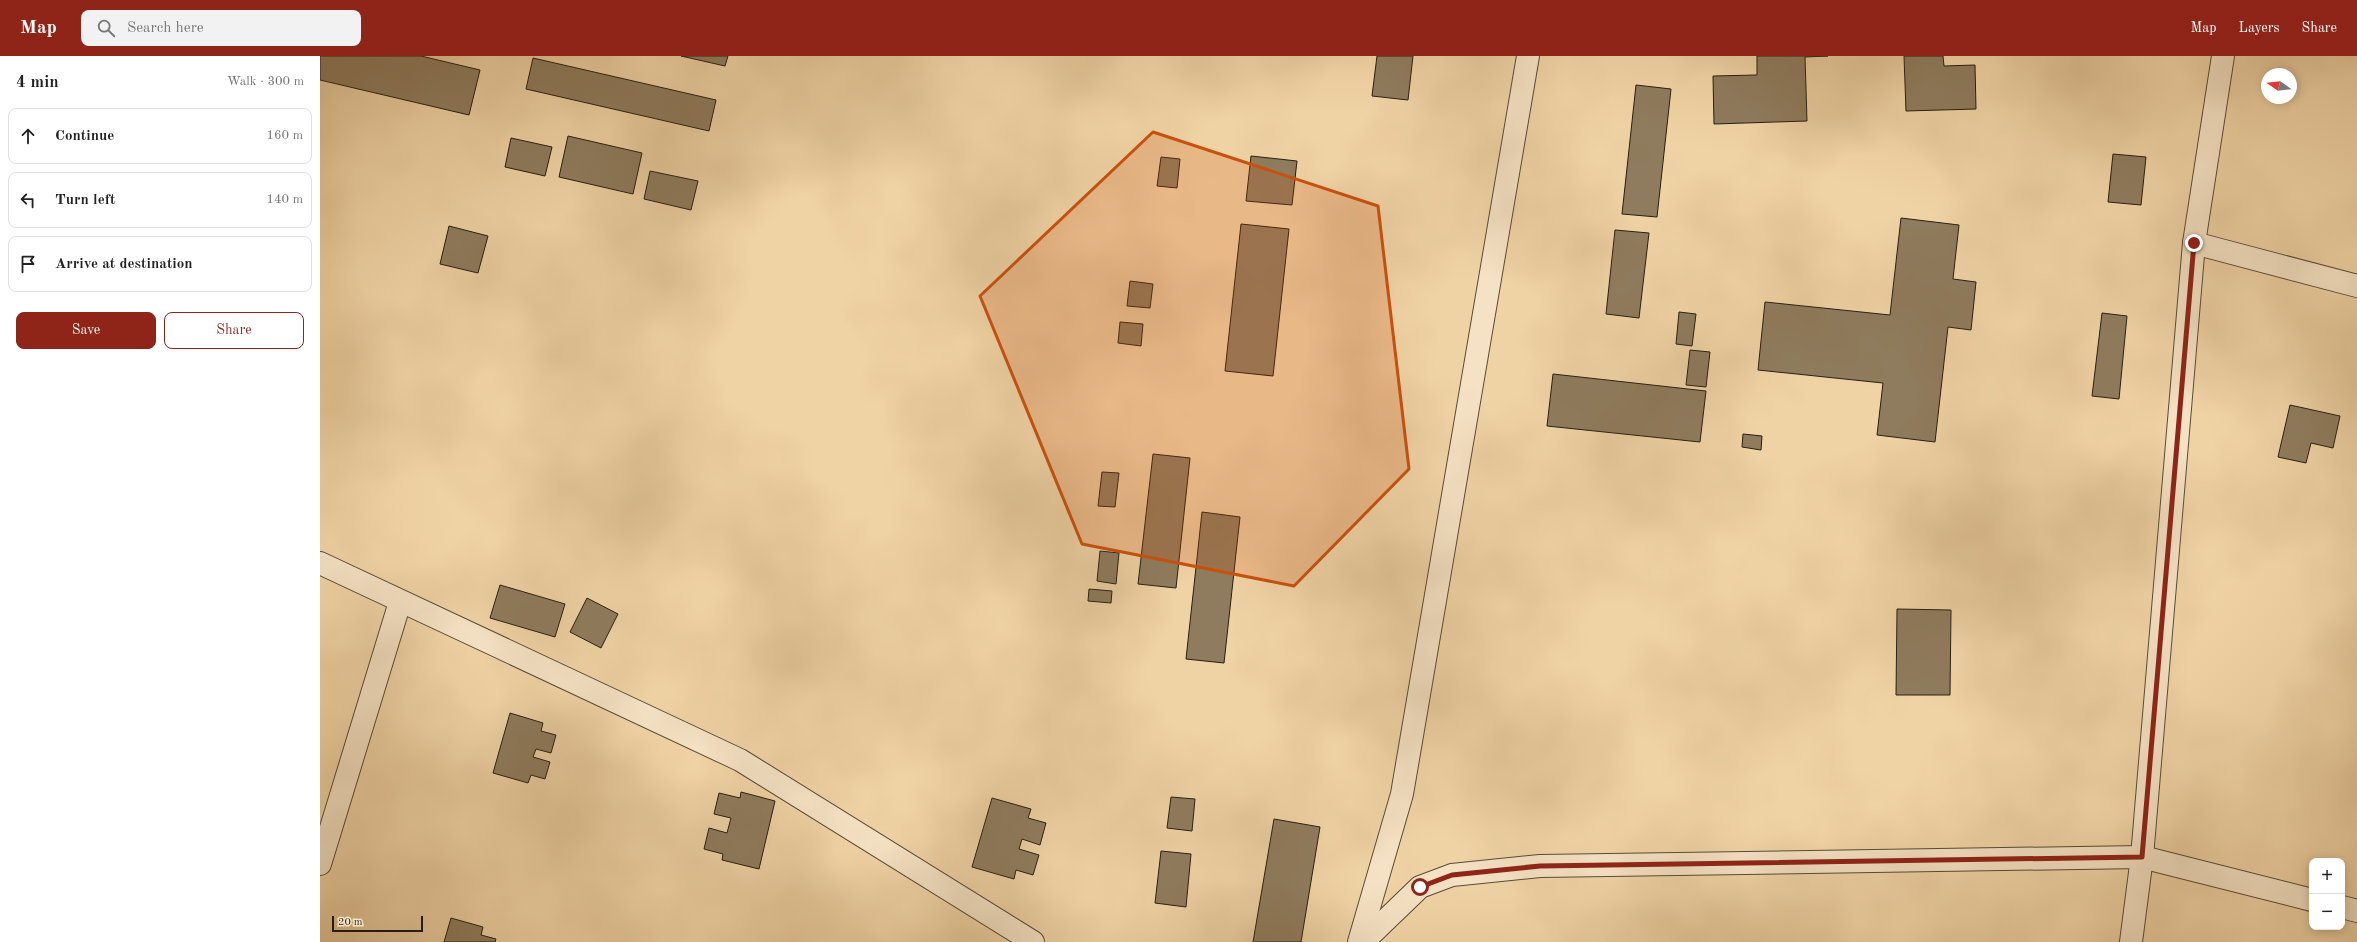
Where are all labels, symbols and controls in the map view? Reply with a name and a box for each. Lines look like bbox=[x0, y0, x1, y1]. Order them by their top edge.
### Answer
search box bbox=[81, 10, 361, 46]
icon: search bbox=[95, 17, 117, 39]
text: Map bbox=[20, 19, 57, 38]
text: Search here bbox=[127, 21, 204, 36]
text: Map bbox=[2191, 21, 2217, 35]
text: Layers bbox=[2239, 21, 2280, 35]
text: Share bbox=[2302, 21, 2337, 35]
north arrow bbox=[2261, 68, 2297, 104]
text: 4 min bbox=[16, 74, 59, 91]
text: Walk · 300 m bbox=[227, 75, 304, 88]
icon: ahead bbox=[17, 125, 39, 147]
text: Continue bbox=[55, 129, 114, 144]
text: 160 m bbox=[266, 129, 303, 142]
icon: left bbox=[17, 189, 39, 211]
text: Turn left bbox=[55, 193, 115, 208]
text: 140 m bbox=[266, 193, 303, 206]
route end bbox=[2185, 234, 2203, 252]
icon: arrive bbox=[17, 253, 39, 275]
text: Arrive at destination bbox=[55, 257, 193, 272]
button: Save bbox=[16, 312, 156, 349]
button: Share bbox=[164, 312, 304, 349]
map controls bbox=[2309, 858, 2345, 930]
button: + bbox=[2309, 858, 2345, 894]
route start bbox=[1411, 878, 1429, 896]
button: − bbox=[2309, 894, 2345, 930]
scale bar bbox=[332, 914, 423, 933]
text: 20 m bbox=[338, 917, 363, 928]

